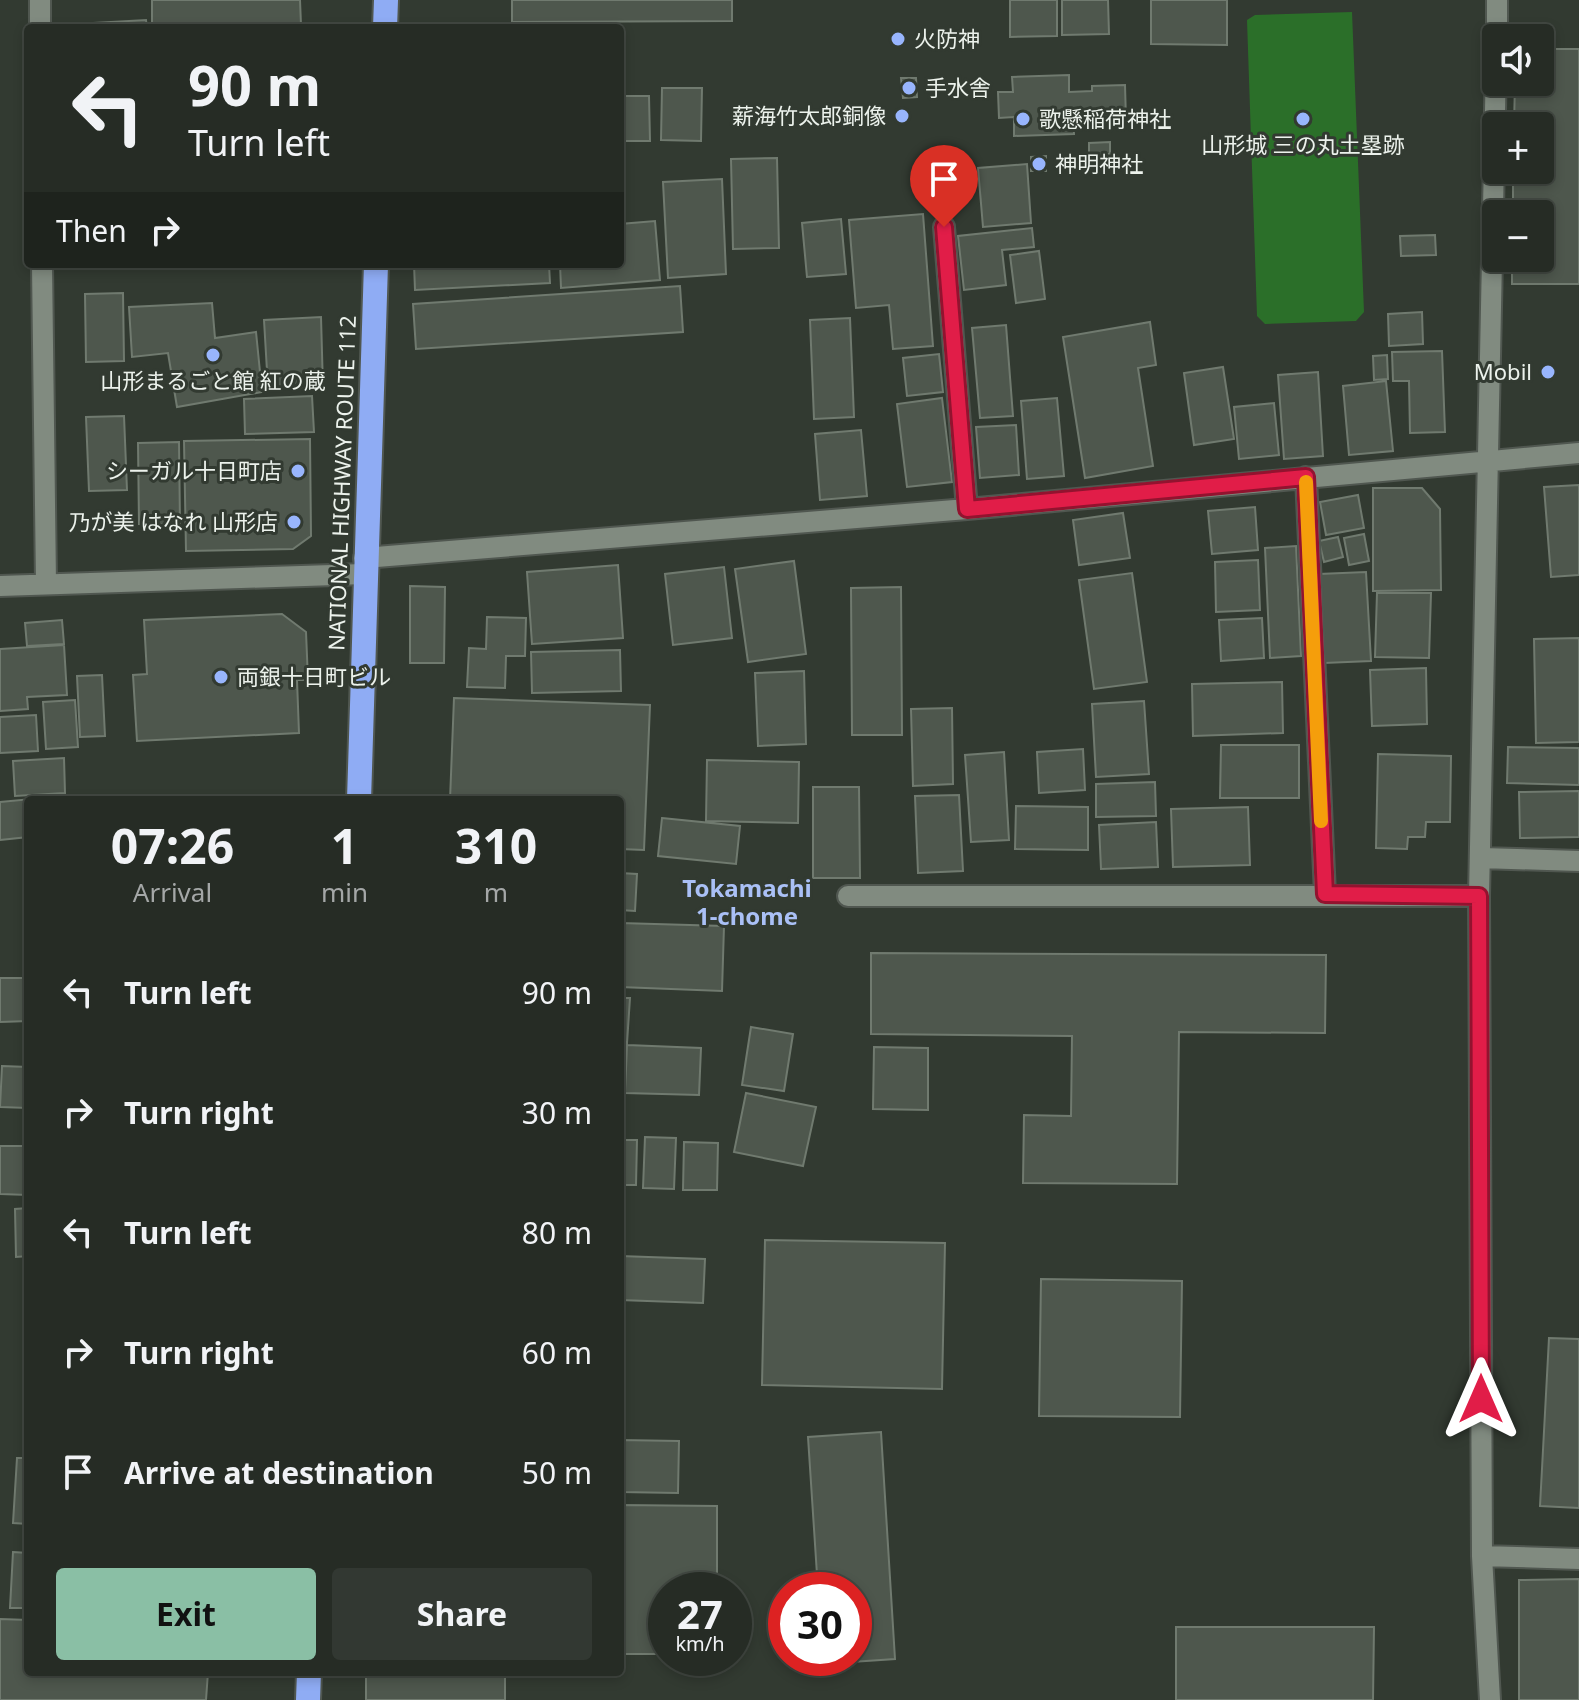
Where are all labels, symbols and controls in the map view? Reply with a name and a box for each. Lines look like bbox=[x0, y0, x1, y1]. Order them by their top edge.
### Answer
place label: 火防神 bbox=[914, 23, 980, 53]
map controls bbox=[1482, 24, 1554, 272]
button: sound bbox=[1482, 24, 1554, 96]
marker: 火防神 bbox=[889, 30, 907, 48]
text: 90 m bbox=[188, 46, 321, 122]
icon: left bbox=[56, 56, 160, 160]
place label: 手水舎 bbox=[925, 72, 991, 102]
marker: 手水舎 bbox=[900, 79, 918, 97]
place label: 薪海竹太郎銅像 bbox=[732, 100, 886, 130]
place label: 歌懸稲荷神社 bbox=[1039, 103, 1171, 133]
marker: 薪海竹太郎銅像 bbox=[893, 107, 911, 125]
marker: 歌懸稲荷神社 bbox=[1014, 110, 1032, 128]
marker: 山形城 三の丸土塁跡 bbox=[1294, 110, 1312, 128]
button: + bbox=[1482, 112, 1554, 184]
text: Turn left bbox=[188, 118, 330, 167]
place label: 山形城 三の丸土塁跡 bbox=[1201, 129, 1405, 159]
pin bbox=[910, 145, 978, 227]
place label: 神明神社 bbox=[1055, 148, 1143, 178]
marker: 神明神社 bbox=[1030, 155, 1048, 173]
icon: arrive bbox=[922, 157, 966, 201]
button: − bbox=[1482, 200, 1554, 272]
icon: right bbox=[143, 208, 187, 252]
text: Then bbox=[56, 210, 127, 251]
street label: NATIONAL HIGHWAY ROUTE 112 bbox=[320, 315, 362, 651]
marker: 山形まるごと館 紅の蔵 bbox=[204, 346, 222, 364]
place label: Mobil bbox=[1474, 356, 1532, 386]
marker: Mobil bbox=[1539, 363, 1557, 381]
place label: 山形まるごと館 紅の蔵 bbox=[100, 365, 326, 395]
place label: シーガル十日町店 bbox=[106, 455, 282, 485]
marker: シーガル十日町店 bbox=[289, 462, 307, 480]
place label: 乃が美 はなれ 山形店 bbox=[69, 506, 278, 536]
marker: 乃が美 はなれ 山形店 bbox=[285, 513, 303, 531]
place label: 両銀十日町ビル bbox=[237, 661, 391, 691]
marker: 両銀十日町ビル bbox=[212, 668, 230, 686]
text: 07:26 bbox=[111, 813, 234, 878]
text: 1 bbox=[331, 813, 358, 878]
text: 310 bbox=[455, 813, 537, 878]
district label: Tokamachi 1-chome bbox=[682, 871, 812, 932]
text: Arrival bbox=[133, 874, 212, 910]
text: min bbox=[321, 874, 368, 910]
text: m bbox=[484, 874, 508, 910]
icon: left bbox=[56, 970, 100, 1014]
text: Turn left bbox=[124, 972, 252, 1013]
text: 90 m bbox=[522, 972, 592, 1013]
icon: right bbox=[56, 1090, 100, 1134]
text: Turn right bbox=[124, 1092, 274, 1133]
text: 30 m bbox=[522, 1092, 592, 1133]
icon: left bbox=[56, 1210, 100, 1254]
text: Turn left bbox=[124, 1212, 252, 1253]
text: 80 m bbox=[522, 1212, 592, 1253]
icon: right bbox=[56, 1330, 100, 1374]
text: Turn right bbox=[124, 1332, 274, 1373]
text: 60 m bbox=[522, 1332, 592, 1373]
position arrow bbox=[1439, 1357, 1523, 1441]
icon: arrive bbox=[56, 1450, 100, 1494]
text: Arrive at destination bbox=[124, 1452, 434, 1493]
text: 50 m bbox=[522, 1452, 592, 1493]
button: Exit bbox=[56, 1568, 316, 1660]
button: Share bbox=[332, 1568, 592, 1660]
speed limit sign: 30 bbox=[768, 1572, 872, 1676]
text: 27 bbox=[677, 1586, 723, 1641]
text: km/h bbox=[675, 1630, 725, 1657]

